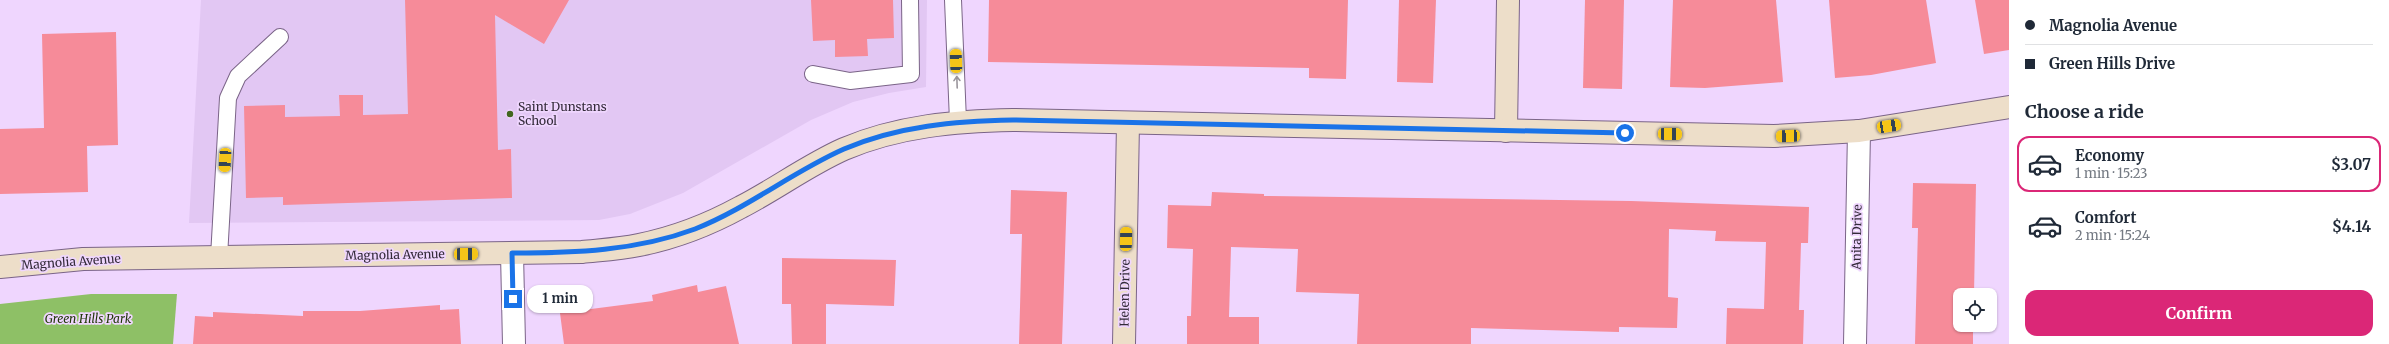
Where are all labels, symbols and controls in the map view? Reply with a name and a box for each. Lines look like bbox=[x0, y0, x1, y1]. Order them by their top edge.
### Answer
text: Magnolia Avenue bbox=[2049, 16, 2177, 35]
car bbox=[950, 49, 962, 73]
text: Green Hills Drive bbox=[2049, 54, 2175, 73]
one-way arrow bbox=[953, 76, 960, 89]
place label: Saint Dunstans School bbox=[518, 99, 607, 128]
text: Choose a ride bbox=[2025, 100, 2144, 123]
marker: Saint Dunstans School bbox=[505, 109, 515, 119]
car bbox=[1876, 118, 1902, 134]
route start bbox=[1616, 124, 1634, 142]
car bbox=[1658, 128, 1682, 140]
car bbox=[1776, 130, 1800, 142]
icon: car bbox=[2027, 146, 2063, 182]
text: Economy bbox=[2075, 146, 2144, 165]
car bbox=[218, 148, 232, 172]
text: $3.07 bbox=[2331, 155, 2371, 174]
text: 1 min · 15:23 bbox=[2075, 165, 2147, 182]
street label: Anita Drive bbox=[1848, 204, 1865, 271]
icon: car bbox=[2027, 208, 2063, 244]
text: Comfort bbox=[2075, 208, 2136, 227]
text: $4.14 bbox=[2332, 217, 2371, 236]
car bbox=[1120, 227, 1132, 251]
text: 2 min · 15:24 bbox=[2075, 227, 2150, 244]
street label: Magnolia Avenue bbox=[345, 246, 445, 263]
car bbox=[454, 248, 478, 260]
street label: Magnolia Avenue bbox=[21, 251, 121, 272]
street label: Helen Drive bbox=[1116, 259, 1133, 327]
callout: 1 min bbox=[527, 285, 593, 313]
map controls bbox=[1953, 288, 1997, 332]
button: locate bbox=[1953, 288, 1997, 332]
route end bbox=[504, 290, 522, 308]
text: 1 min bbox=[542, 290, 578, 307]
button: Confirm bbox=[2025, 290, 2373, 336]
park label: Green Hills Park bbox=[45, 311, 132, 326]

